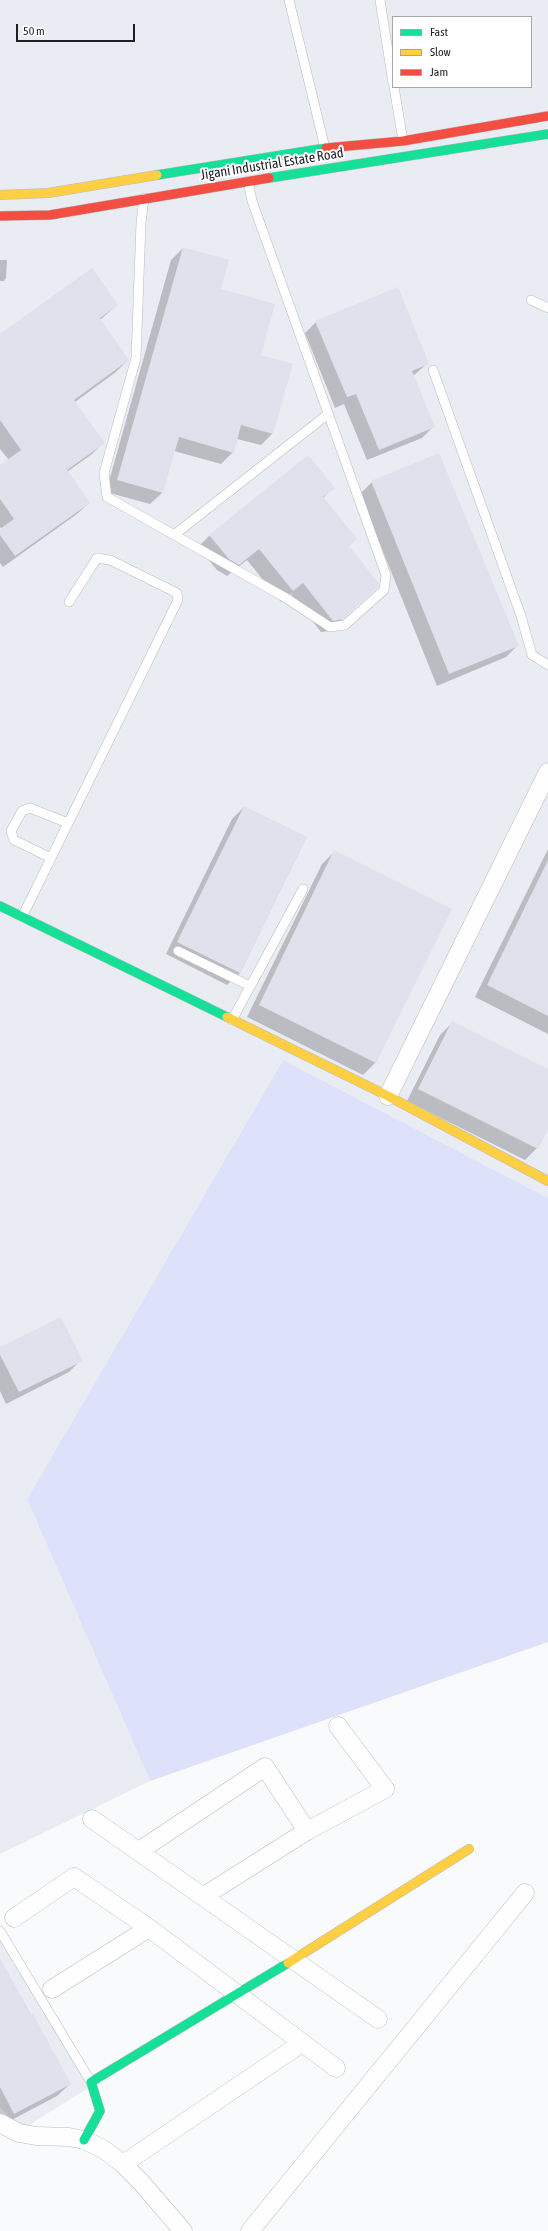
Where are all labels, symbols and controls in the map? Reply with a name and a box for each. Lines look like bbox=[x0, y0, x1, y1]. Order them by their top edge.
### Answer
scale bar bbox=[18, 16, 137, 42]
legend bbox=[392, 16, 532, 88]
text: 50 m bbox=[23, 24, 45, 38]
text: Fast bbox=[430, 25, 448, 39]
text: Slow bbox=[430, 45, 451, 59]
text: Jam bbox=[430, 65, 448, 79]
street label: Jigani Industrial Estate Road bbox=[199, 144, 345, 184]

